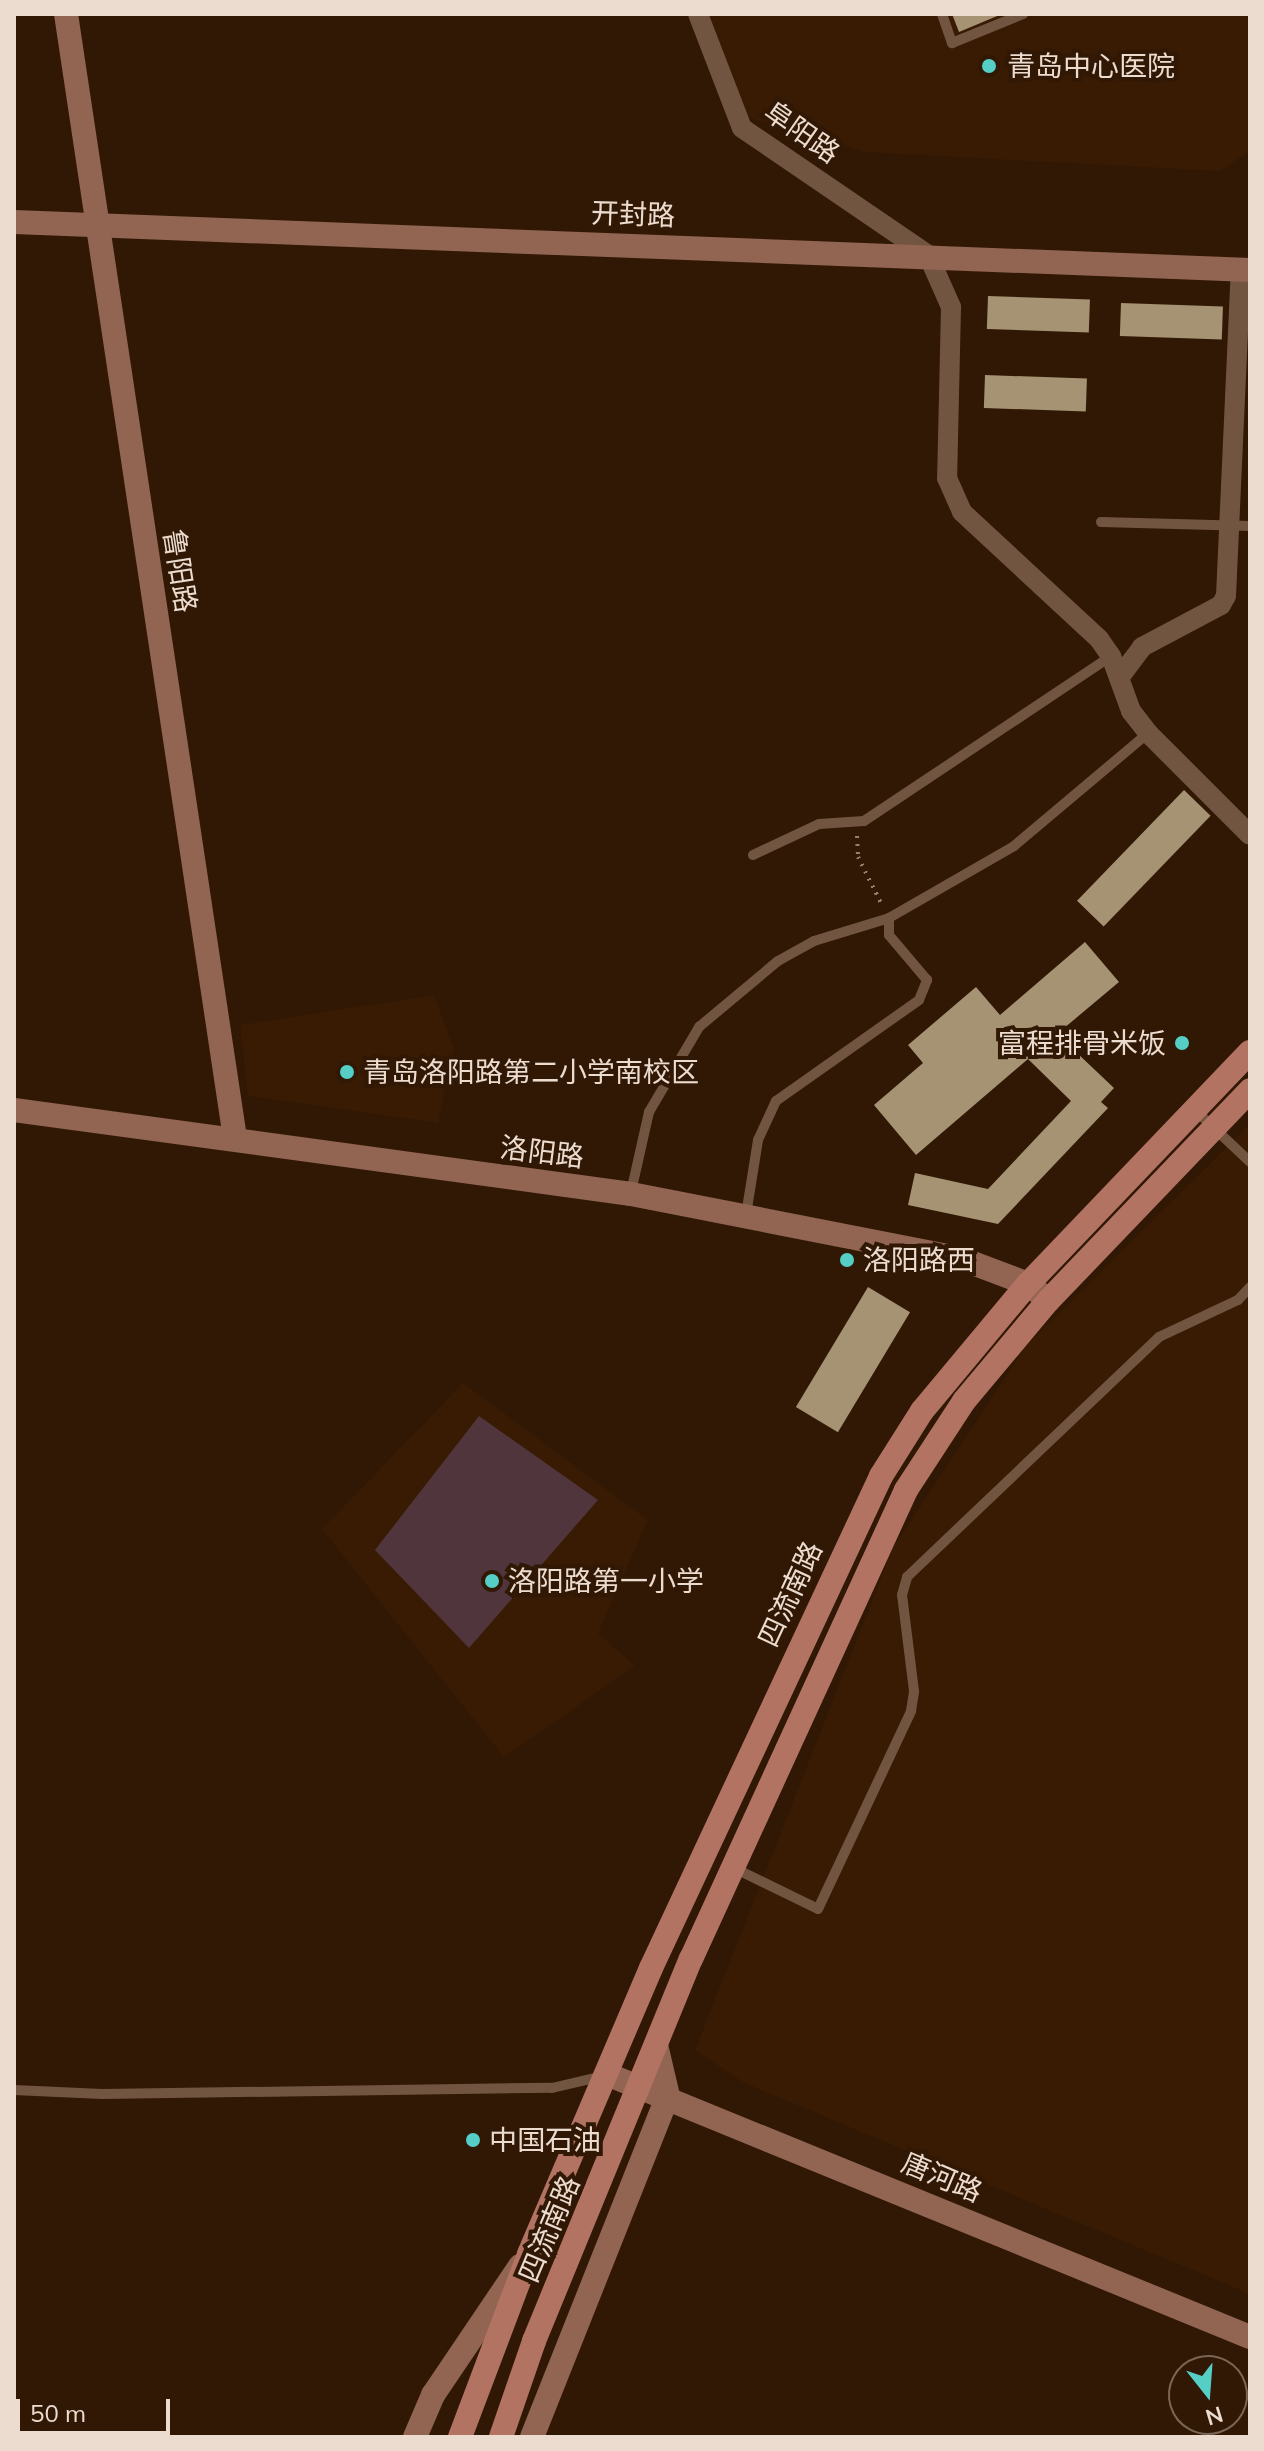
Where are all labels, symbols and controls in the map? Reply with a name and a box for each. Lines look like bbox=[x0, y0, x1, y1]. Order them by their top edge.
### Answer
place label: 青岛中心医院 bbox=[1007, 49, 1175, 83]
marker: 青岛中心医院 bbox=[978, 55, 1000, 77]
street label: 阜阳路 bbox=[758, 94, 846, 170]
street label: 开封路 bbox=[590, 196, 676, 232]
street label: 鲁阳路 bbox=[157, 527, 203, 615]
place label: 富程排骨米饭 bbox=[998, 1026, 1166, 1060]
marker: 富程排骨米饭 bbox=[1173, 1034, 1191, 1052]
place label: 青岛洛阳路第二小学南校区 bbox=[363, 1055, 699, 1089]
marker: 青岛洛阳路第二小学南校区 bbox=[338, 1063, 356, 1081]
street label: 洛阳路 bbox=[498, 1130, 586, 1174]
place label: 洛阳路西 bbox=[863, 1243, 975, 1277]
marker: 洛阳路西 bbox=[838, 1251, 856, 1269]
street label: 四流南路 bbox=[751, 1536, 829, 1652]
place label: 洛阳路第一小学 bbox=[508, 1564, 704, 1598]
marker: 洛阳路第一小学 bbox=[483, 1572, 501, 1590]
place label: 中国石油 bbox=[489, 2123, 601, 2157]
marker: 中国石油 bbox=[464, 2131, 482, 2149]
street label: 唐河路 bbox=[897, 2145, 987, 2209]
street label: 四流南路 bbox=[512, 2171, 586, 2287]
north arrow bbox=[1168, 2355, 1248, 2435]
scale bar bbox=[20, 2383, 174, 2433]
text: 50 m bbox=[30, 2398, 86, 2428]
text: N bbox=[1202, 2400, 1226, 2432]

